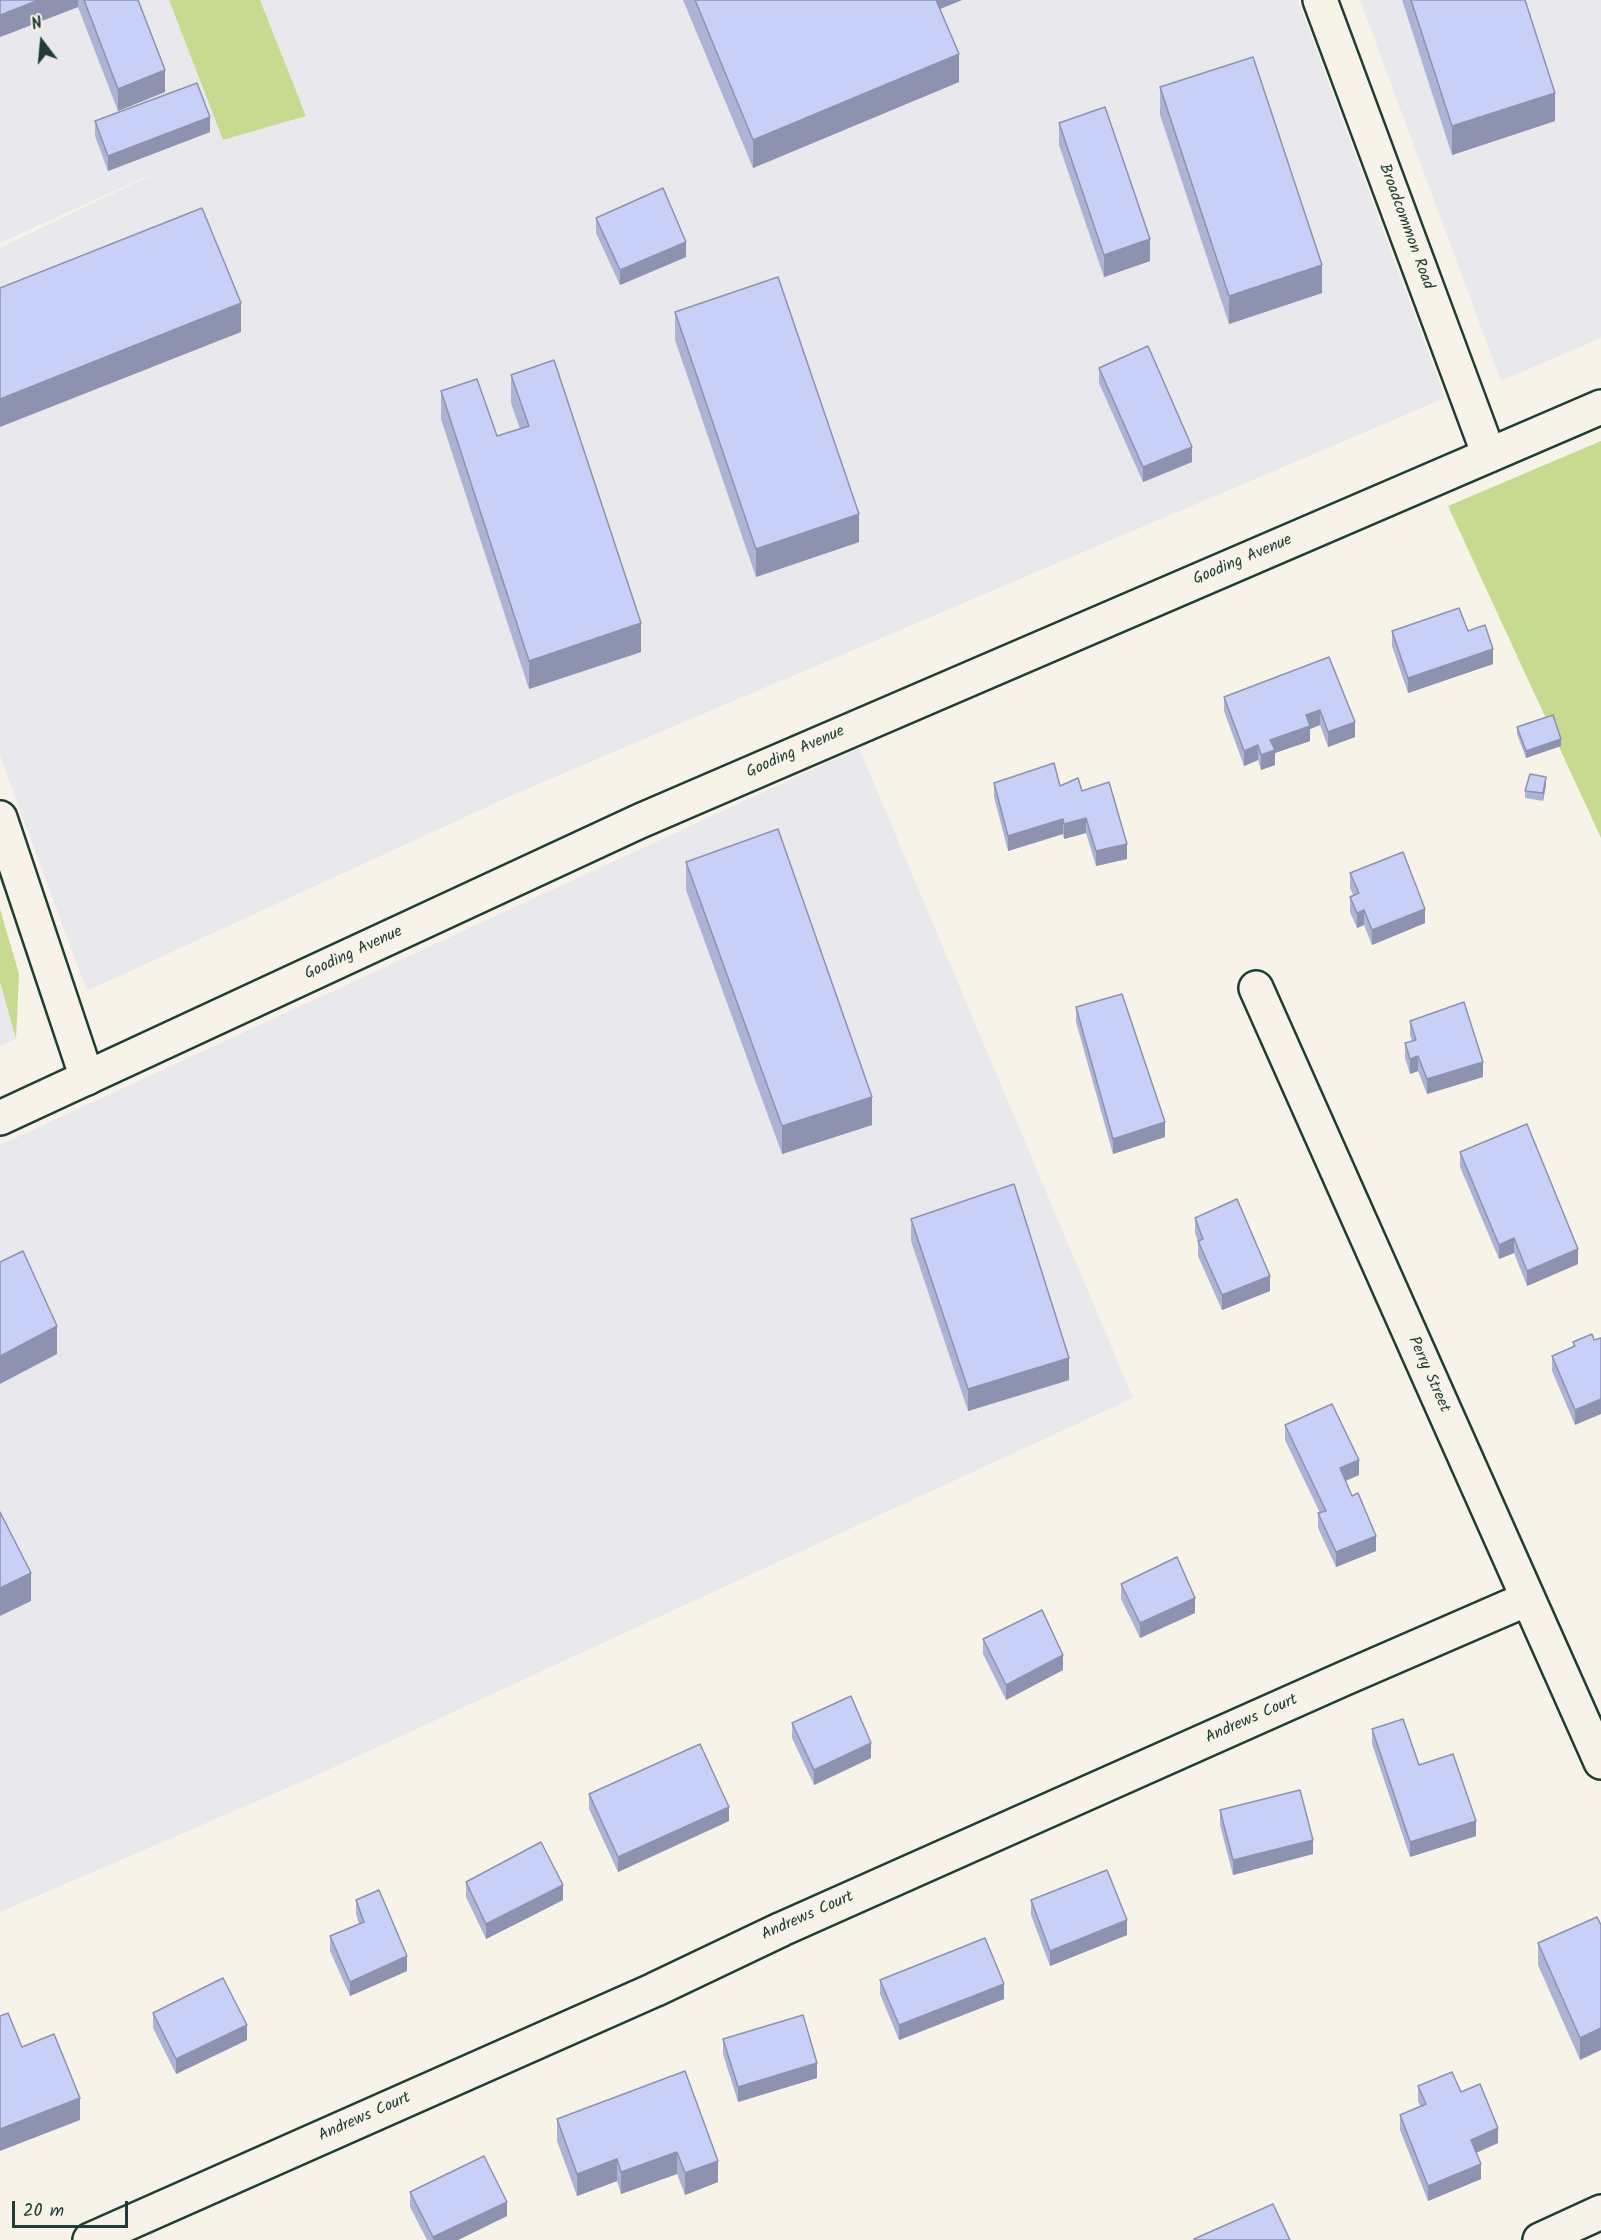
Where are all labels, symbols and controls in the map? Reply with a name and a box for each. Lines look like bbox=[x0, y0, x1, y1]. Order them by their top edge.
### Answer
text: N bbox=[29, 11, 45, 38]
north arrow bbox=[12, 12, 72, 72]
street label: Broadcommon Road bbox=[1373, 162, 1437, 292]
street label: Gooding Avenue bbox=[1191, 532, 1295, 590]
street label: Gooding Avenue bbox=[744, 723, 848, 783]
street label: Gooding Avenue bbox=[302, 923, 406, 985]
street label: Perry Street bbox=[1403, 1334, 1453, 1416]
street label: Andrews Court bbox=[1203, 1691, 1301, 1749]
street label: Andrews Court bbox=[759, 1888, 857, 1946]
street label: Andrews Court bbox=[316, 2089, 414, 2147]
scale bar bbox=[15, 2189, 130, 2227]
text: 20 m bbox=[23, 2197, 64, 2226]

